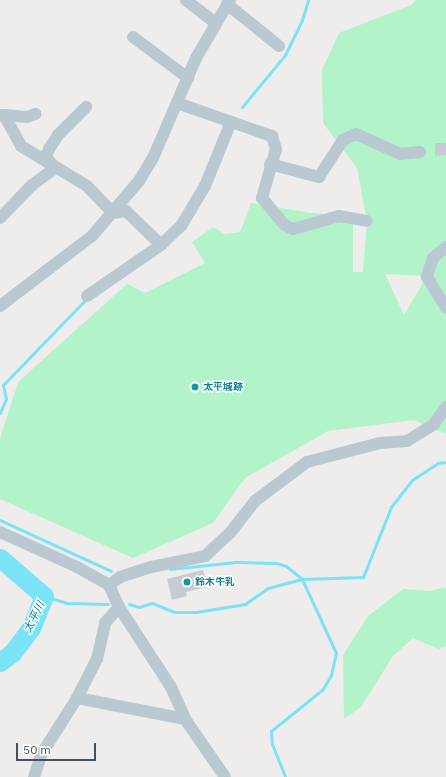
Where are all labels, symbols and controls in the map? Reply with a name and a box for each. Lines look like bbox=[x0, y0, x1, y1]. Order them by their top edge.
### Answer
place label: 太平城跡 bbox=[203, 381, 243, 393]
marker: 太平城跡 bbox=[190, 382, 200, 392]
place label: 鈴木牛乳 bbox=[195, 576, 235, 588]
marker: 鈴木牛乳 bbox=[182, 577, 192, 587]
water label: 太平川 bbox=[21, 599, 47, 635]
scale bar bbox=[18, 735, 98, 761]
text: 50 m bbox=[23, 742, 51, 757]

